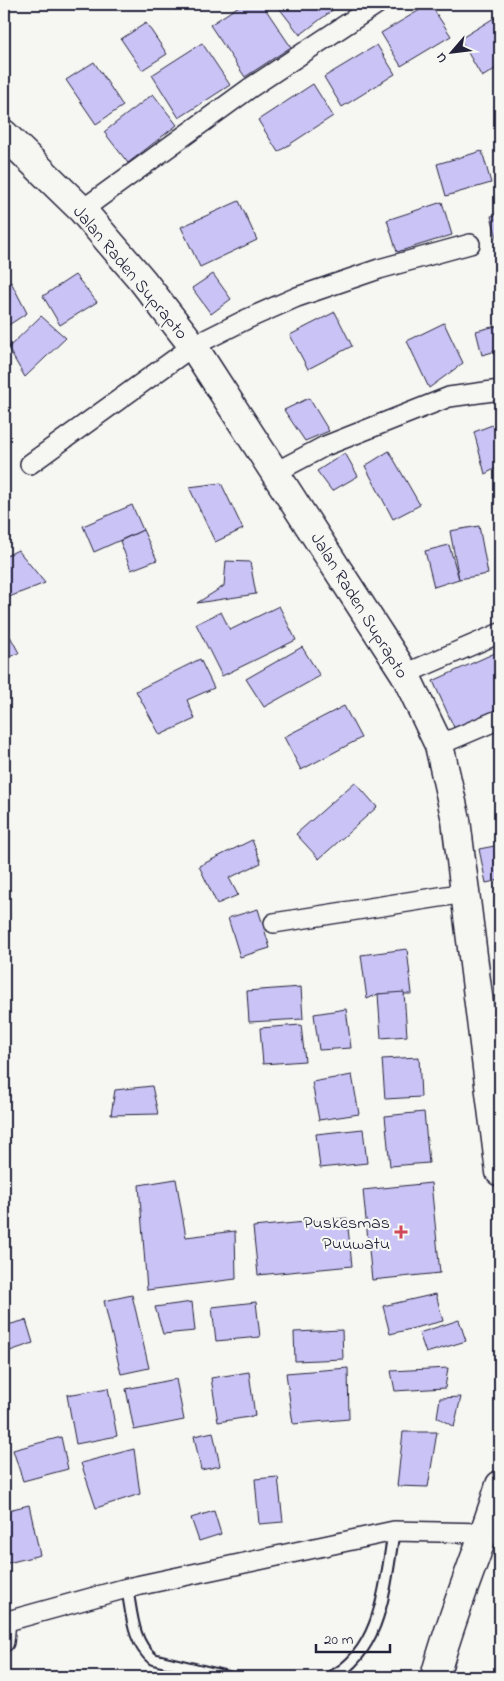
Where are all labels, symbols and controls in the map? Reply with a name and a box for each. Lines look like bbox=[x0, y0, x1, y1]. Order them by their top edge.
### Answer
north arrow bbox=[426, 28, 476, 78]
text: U bbox=[430, 48, 453, 66]
street label: Jalan Raden Suprapto bbox=[66, 201, 193, 346]
street label: Jalan Raden Suprapto bbox=[303, 528, 414, 684]
place label: Puskesmas Puuwatu bbox=[303, 1211, 390, 1258]
marker: Puskesmas Puuwatu bbox=[394, 1225, 408, 1239]
scale bar bbox=[316, 1621, 390, 1653]
text: 20 m bbox=[324, 1629, 354, 1651]

